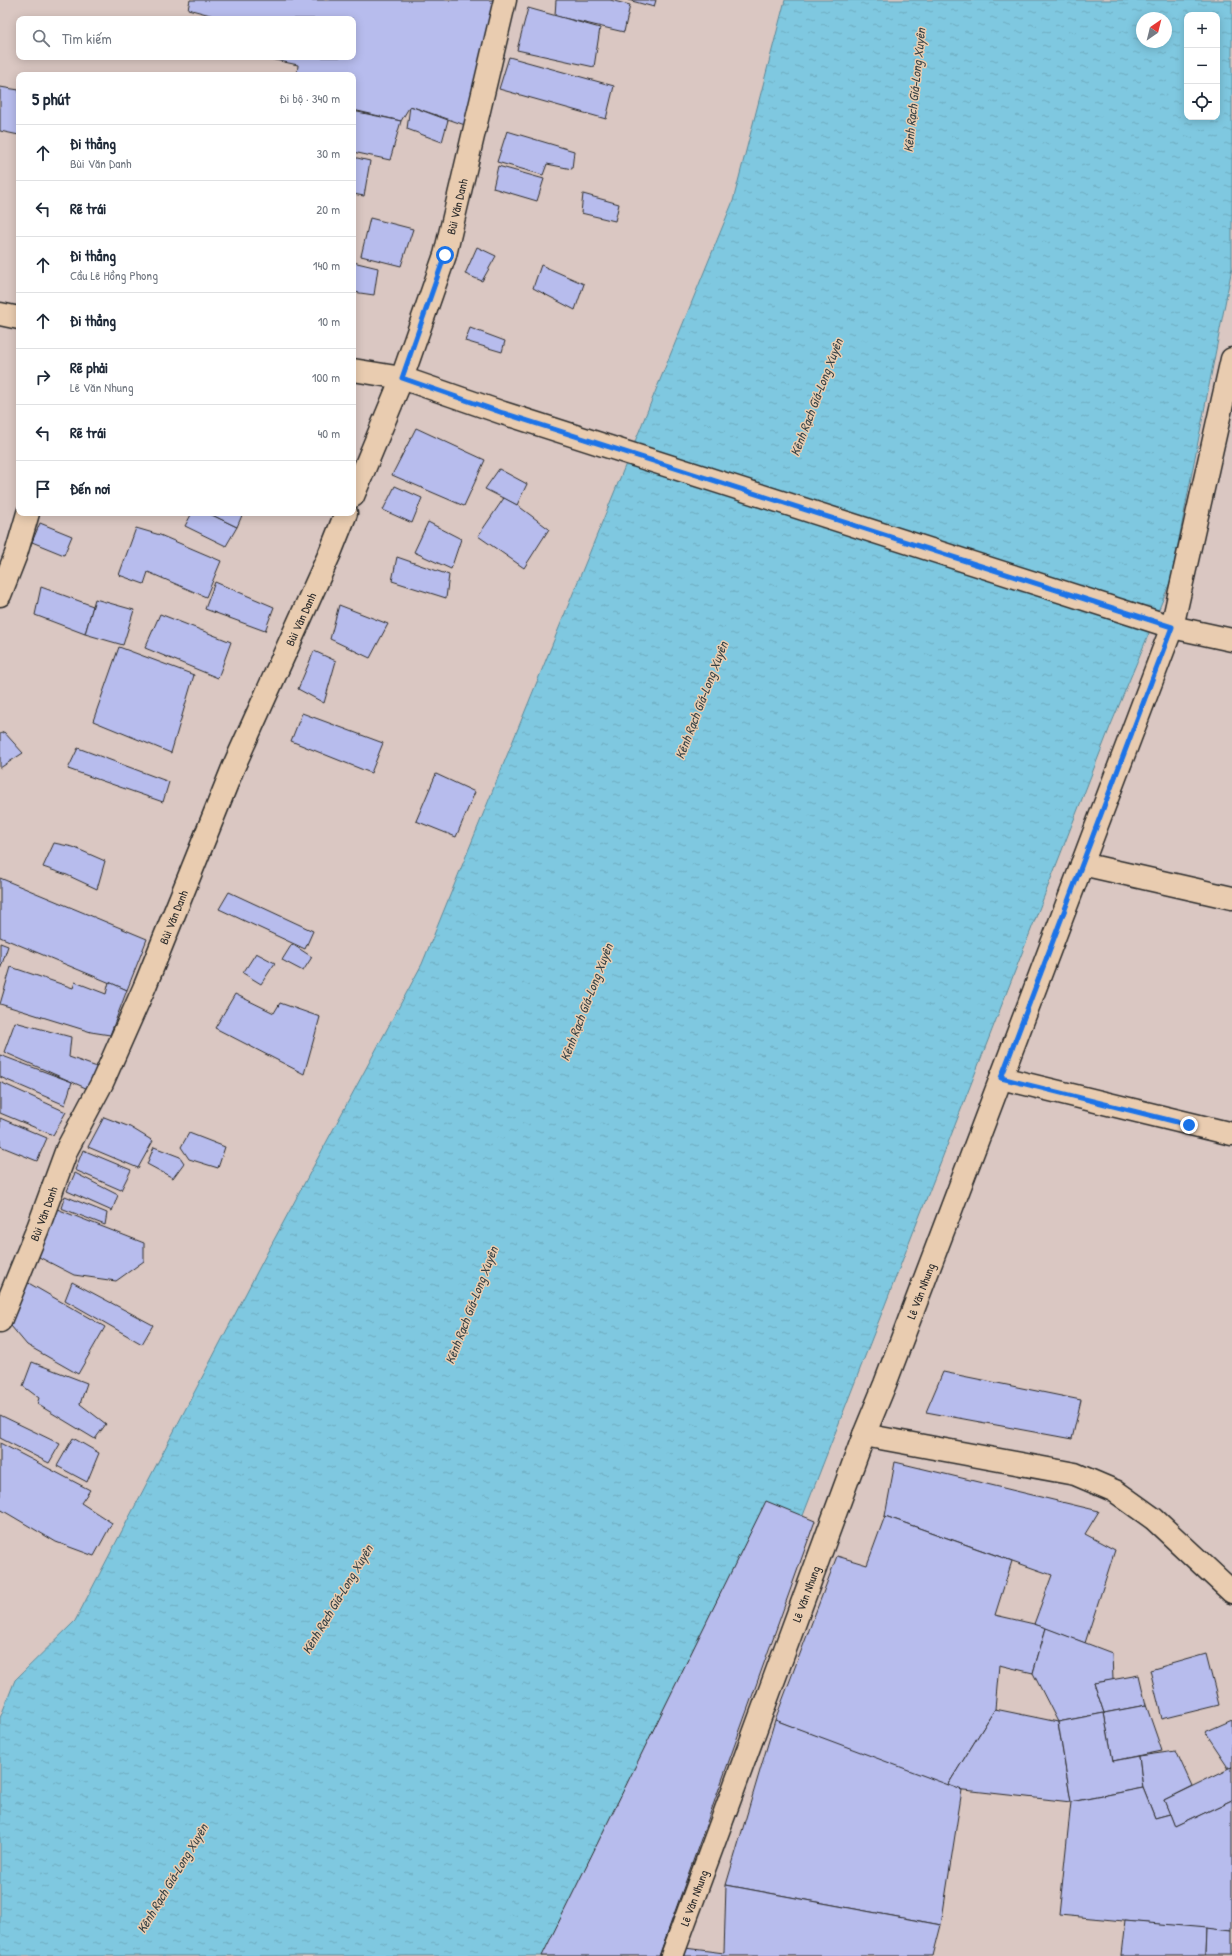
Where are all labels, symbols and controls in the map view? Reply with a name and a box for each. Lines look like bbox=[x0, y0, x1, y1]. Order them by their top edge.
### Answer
north arrow bbox=[1136, 12, 1172, 48]
map controls bbox=[1184, 12, 1220, 120]
button: + bbox=[1184, 12, 1220, 48]
search box bbox=[16, 16, 356, 60]
water label: Kênh Rạch Giá-Long Xuyên bbox=[899, 26, 931, 153]
icon: search bbox=[30, 27, 52, 49]
text: Tìm kiếm bbox=[62, 28, 112, 49]
button: − bbox=[1184, 48, 1220, 84]
button: locate bbox=[1184, 84, 1220, 120]
text: 5 phút bbox=[32, 87, 70, 110]
text: Đi bộ · 340 m bbox=[279, 89, 340, 107]
text: Đi thẳng bbox=[70, 133, 116, 154]
icon: ahead bbox=[32, 142, 54, 164]
text: 30 m bbox=[317, 144, 340, 162]
text: Bùi Văn Danh bbox=[70, 154, 132, 172]
street label: Bùi Văn Danh bbox=[442, 177, 471, 236]
icon: left bbox=[32, 198, 54, 220]
text: Rẽ trái bbox=[70, 198, 106, 219]
text: 20 m bbox=[316, 200, 340, 218]
text: Đi thẳng bbox=[70, 245, 116, 266]
route start bbox=[436, 246, 454, 264]
icon: ahead bbox=[32, 254, 54, 276]
text: 140 m bbox=[313, 256, 340, 274]
text: Cầu Lê Hồng Phong bbox=[70, 266, 158, 284]
icon: ahead bbox=[32, 310, 54, 332]
text: Đi thẳng bbox=[70, 310, 116, 331]
text: 10 m bbox=[318, 312, 340, 330]
water label: Kênh Rạch Giá-Long Xuyên bbox=[785, 335, 848, 459]
text: Rẽ phải bbox=[70, 357, 108, 378]
icon: right bbox=[32, 366, 54, 388]
text: 100 m bbox=[312, 368, 340, 386]
text: Lê Văn Nhung bbox=[70, 378, 134, 396]
icon: left bbox=[32, 422, 54, 444]
text: Rẽ trái bbox=[70, 422, 106, 443]
text: 40 m bbox=[317, 424, 340, 442]
icon: arrive bbox=[32, 478, 54, 500]
text: Đến nơi bbox=[70, 478, 111, 499]
street label: Bùi Văn Danh bbox=[281, 590, 320, 648]
water label: Kênh Rạch Giá-Long Xuyên bbox=[670, 638, 733, 762]
street label: Bùi Văn Danh bbox=[154, 887, 191, 946]
water label: Kênh Rạch Giá-Long Xuyên bbox=[555, 940, 618, 1064]
route end bbox=[1180, 1116, 1198, 1134]
street label: Bùi Văn Danh bbox=[25, 1184, 61, 1243]
water label: Kênh Rạch Giá-Long Xuyên bbox=[440, 1243, 503, 1367]
street label: Lê Văn Nhung bbox=[902, 1260, 939, 1321]
water label: Kênh Rạch Giá-Long Xuyên bbox=[297, 1540, 378, 1658]
street label: Lê Văn Nhung bbox=[787, 1563, 824, 1624]
water label: Kênh Rạch Giá-Long Xuyên bbox=[132, 1819, 213, 1937]
street label: Lê Văn Nhung bbox=[675, 1867, 712, 1928]

